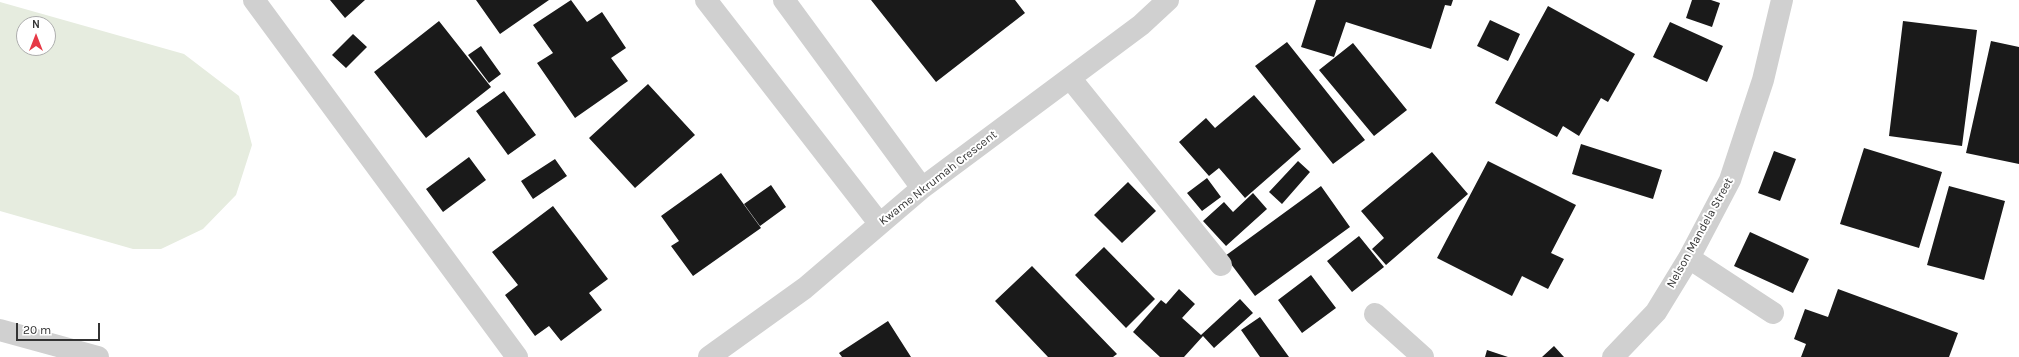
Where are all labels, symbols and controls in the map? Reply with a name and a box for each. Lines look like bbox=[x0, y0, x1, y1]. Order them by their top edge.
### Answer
north arrow bbox=[16, 16, 56, 56]
text: N bbox=[32, 18, 40, 31]
street label: Kwame Nkrumah Crescent bbox=[876, 128, 1000, 228]
street label: Nelson Mandela Street bbox=[1664, 175, 1736, 291]
scale bar bbox=[18, 315, 102, 341]
text: 20 m bbox=[23, 323, 51, 337]

